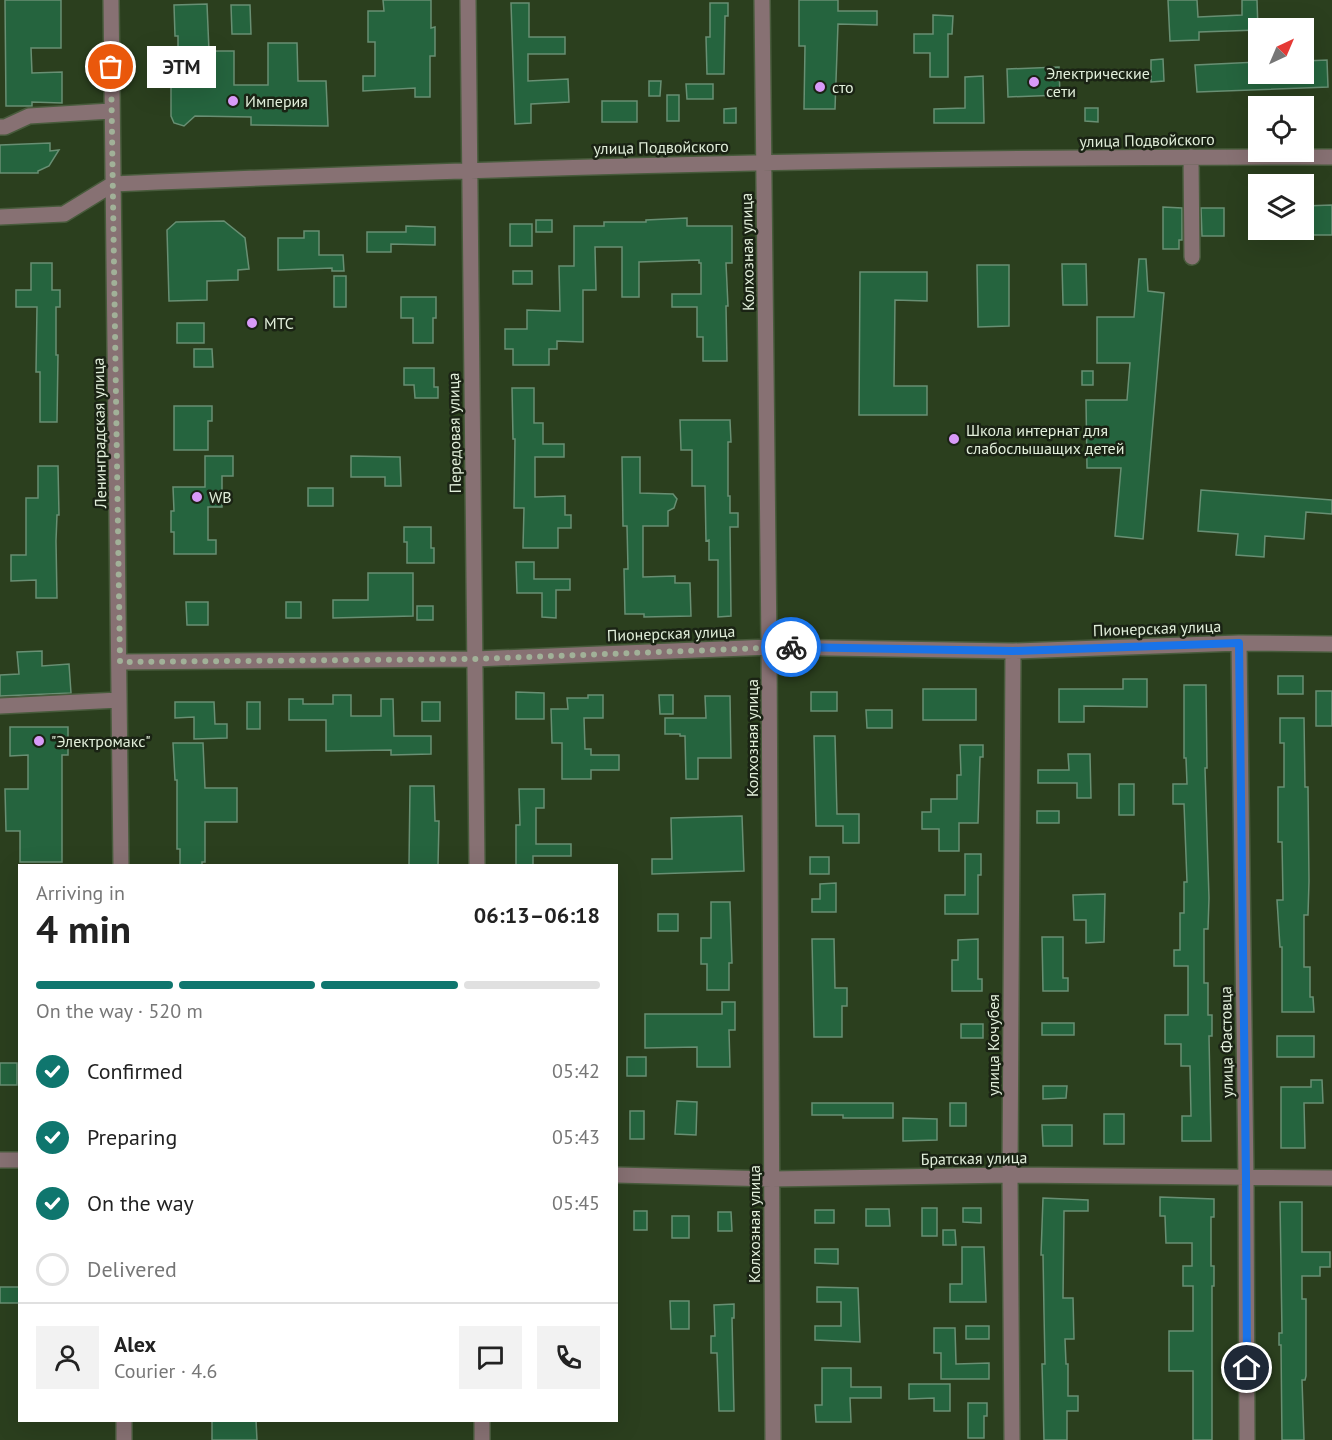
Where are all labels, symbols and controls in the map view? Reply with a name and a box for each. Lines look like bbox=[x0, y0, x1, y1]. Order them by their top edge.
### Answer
north arrow bbox=[1248, 18, 1314, 84]
map controls bbox=[1248, 18, 1314, 240]
pin bbox=[85, 41, 136, 92]
callout: ЭТМ bbox=[147, 46, 216, 88]
icon: bag bbox=[94, 50, 127, 83]
text: ЭТМ bbox=[162, 54, 201, 80]
place label: Электрические сети bbox=[1046, 63, 1150, 101]
marker: Электрические сети bbox=[1027, 75, 1041, 89]
place label: сто bbox=[832, 77, 854, 97]
marker: сто bbox=[813, 80, 827, 94]
place label: Империя bbox=[245, 91, 308, 111]
marker: Империя bbox=[226, 94, 240, 108]
button: locate bbox=[1248, 96, 1314, 162]
street label: улица Подвойского bbox=[1079, 129, 1215, 151]
street label: улица Подвойского bbox=[593, 136, 729, 158]
button: layers bbox=[1248, 174, 1314, 240]
street label: Колхозная улица bbox=[736, 193, 758, 311]
place label: МТС bbox=[264, 313, 294, 333]
marker: МТС bbox=[245, 316, 259, 330]
street label: Ленинградская улица bbox=[88, 357, 110, 510]
street label: Передовая улица bbox=[443, 372, 465, 494]
place label: Школа интернат для слабослышащих детей bbox=[966, 420, 1124, 458]
marker: Школа интернат для слабослышащих детей bbox=[947, 432, 961, 446]
place label: WB bbox=[209, 487, 232, 507]
marker: WB bbox=[190, 490, 204, 504]
street label: Пионерская улица bbox=[1092, 616, 1222, 640]
courier bbox=[761, 617, 821, 677]
street label: Пионерская улица bbox=[606, 621, 736, 645]
icon: bike bbox=[775, 631, 808, 664]
street label: Колхозная улица bbox=[742, 679, 762, 797]
place label: "Электромакс" bbox=[51, 731, 151, 751]
marker: "Электромакс" bbox=[32, 734, 46, 748]
text: Arriving in bbox=[36, 880, 125, 906]
text: 06:13–06:18 bbox=[474, 901, 600, 929]
text: 4 min bbox=[36, 903, 131, 954]
street label: улица Фастовца bbox=[1215, 986, 1237, 1098]
street label: улица Кочубея bbox=[983, 994, 1003, 1096]
text: On the way · 520 m bbox=[36, 998, 203, 1024]
icon: check bbox=[36, 1055, 69, 1088]
text: Confirmed bbox=[87, 1057, 183, 1085]
text: 05:42 bbox=[552, 1058, 600, 1084]
icon: check bbox=[36, 1121, 69, 1154]
text: Preparing bbox=[87, 1123, 177, 1151]
text: 05:43 bbox=[552, 1124, 600, 1150]
street label: Братская улица bbox=[920, 1147, 1028, 1169]
street label: Колхозная улица bbox=[744, 1165, 764, 1283]
icon: check bbox=[36, 1187, 69, 1220]
text: On the way bbox=[87, 1189, 194, 1217]
text: 05:45 bbox=[552, 1190, 600, 1216]
text: Delivered bbox=[87, 1255, 177, 1283]
button: person bbox=[36, 1326, 99, 1389]
button: chat bbox=[459, 1326, 522, 1389]
button: phone bbox=[537, 1326, 600, 1389]
text: Alex bbox=[114, 1330, 156, 1358]
pin bbox=[1221, 1342, 1272, 1393]
icon: home bbox=[1230, 1351, 1263, 1384]
text: Courier · 4.6 bbox=[114, 1358, 217, 1384]

